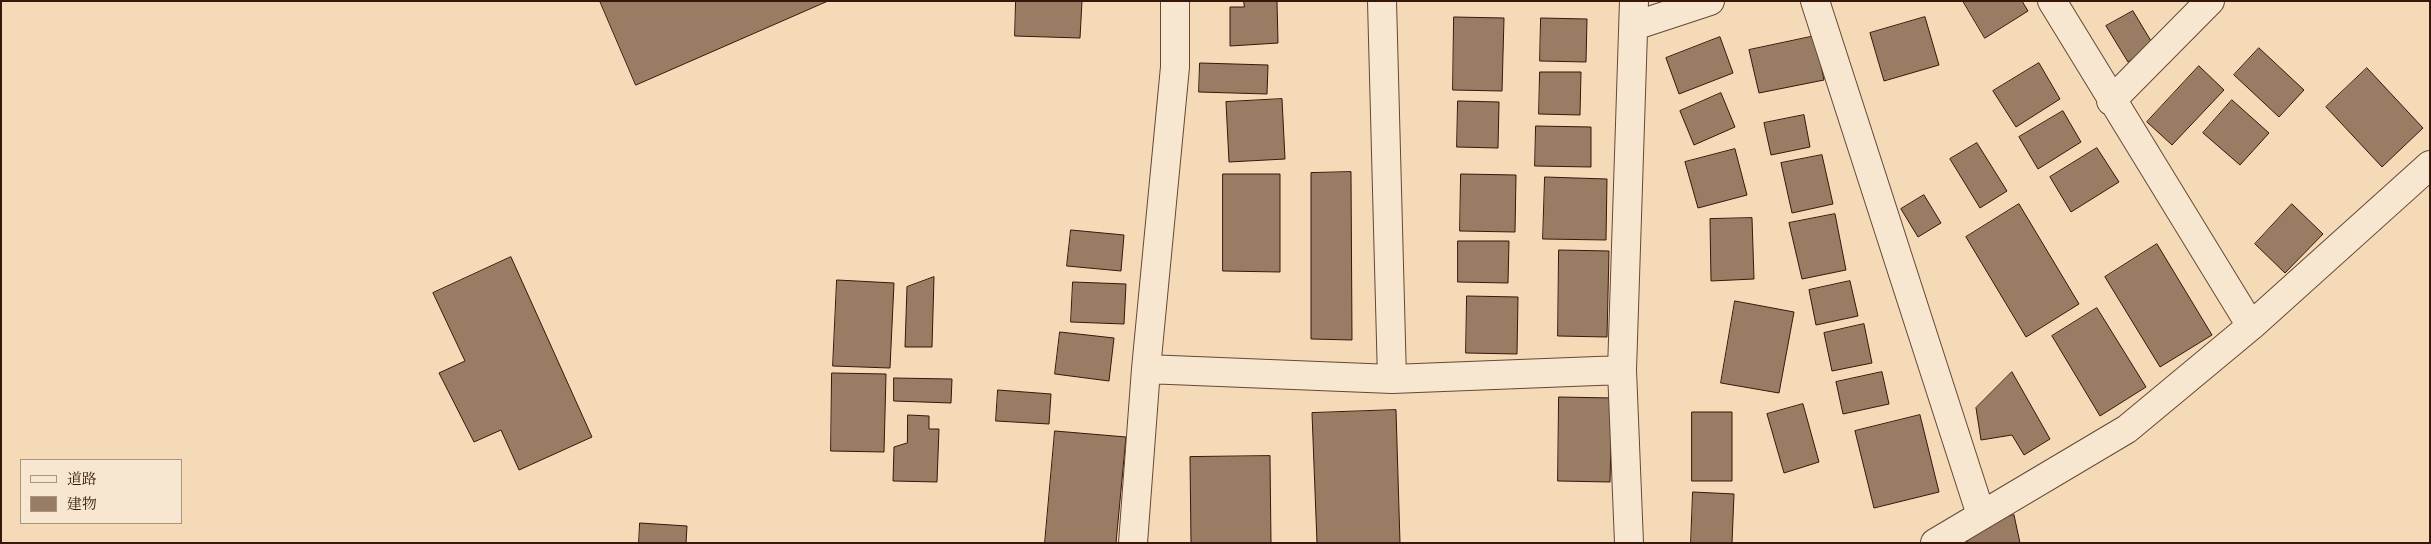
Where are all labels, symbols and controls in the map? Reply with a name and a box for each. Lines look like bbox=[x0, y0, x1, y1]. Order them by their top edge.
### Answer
legend bbox=[20, 459, 182, 524]
text: 道路 bbox=[67, 470, 97, 491]
text: 建物 bbox=[67, 495, 97, 516]

